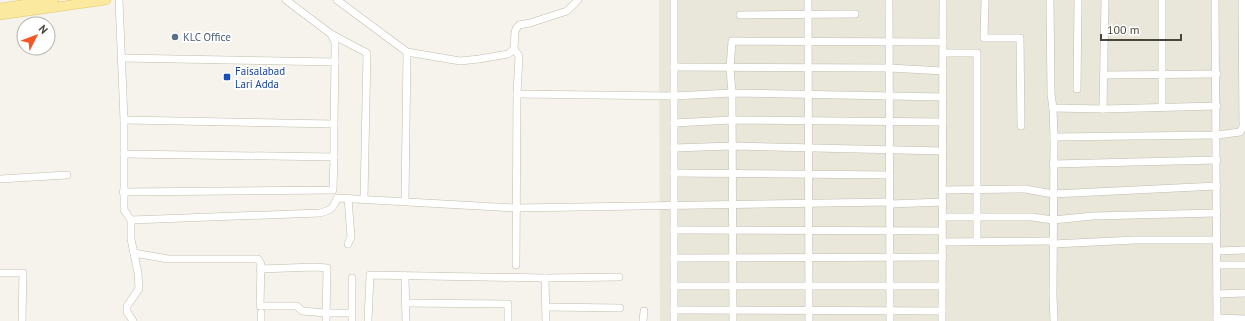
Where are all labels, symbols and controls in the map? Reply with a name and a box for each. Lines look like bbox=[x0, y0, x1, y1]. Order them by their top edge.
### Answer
north arrow bbox=[16, 16, 56, 56]
scale bar bbox=[1101, 16, 1181, 42]
text: N bbox=[36, 22, 51, 37]
text: 100 m bbox=[1107, 22, 1140, 37]
place label: KLC Office bbox=[183, 30, 231, 44]
marker: KLC Office bbox=[170, 32, 180, 42]
place label: Faisalabad Lari Adda bbox=[235, 64, 285, 91]
marker: Faisalabad Lari Adda bbox=[222, 72, 232, 82]

